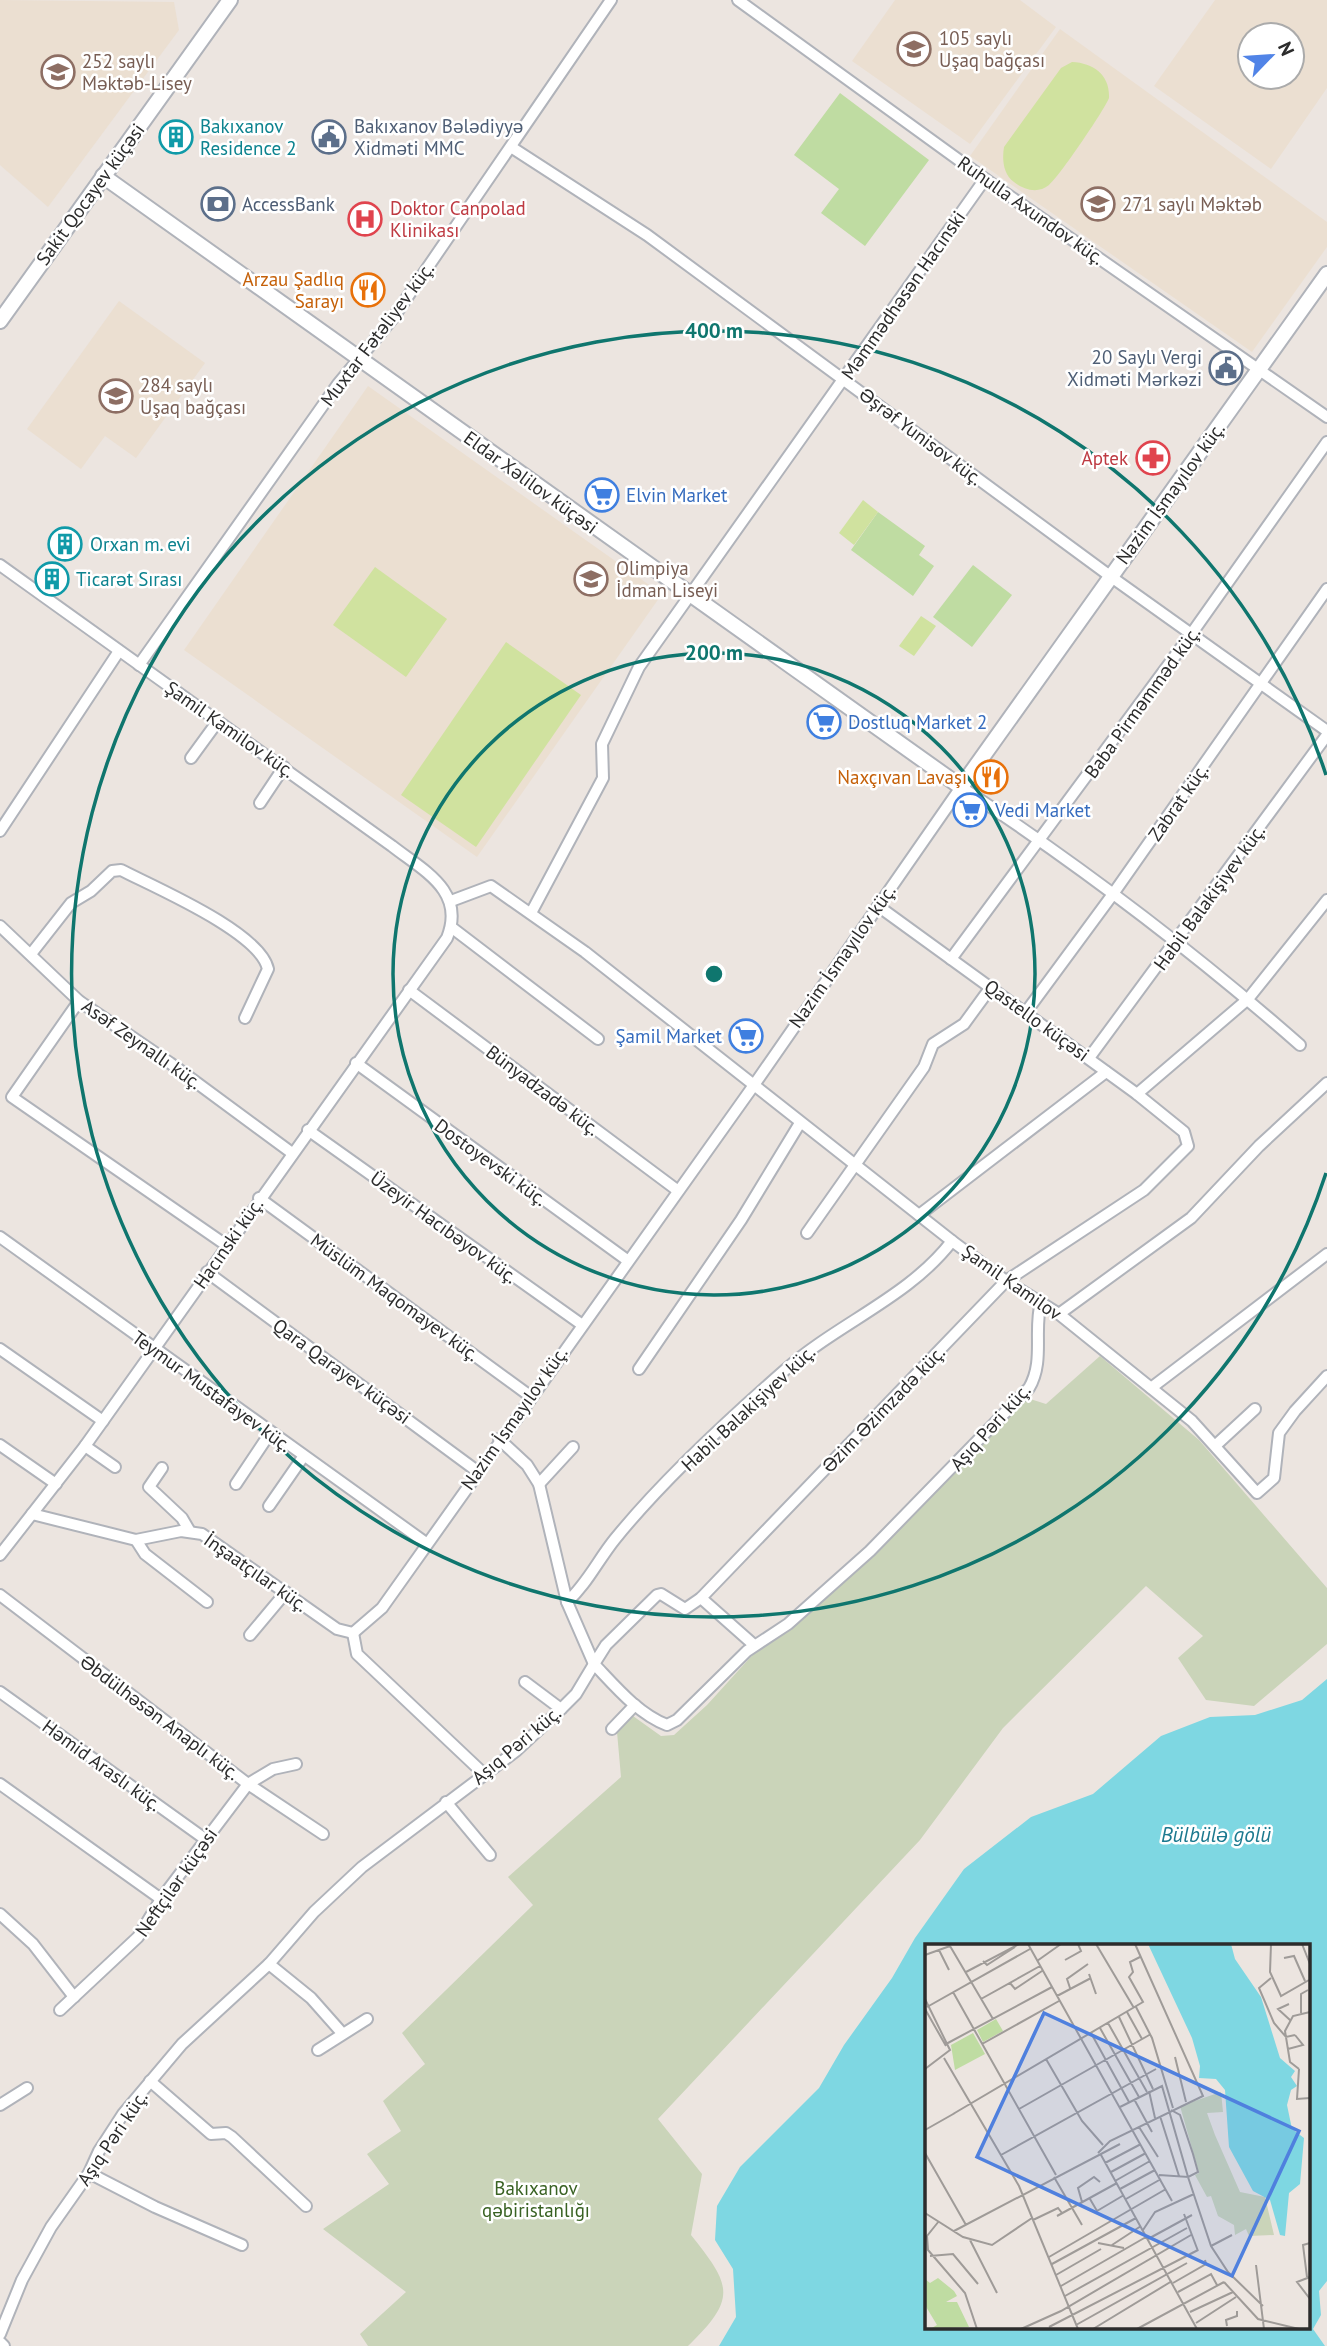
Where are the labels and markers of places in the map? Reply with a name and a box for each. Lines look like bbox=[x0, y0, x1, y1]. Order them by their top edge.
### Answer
place label: 105 saylı Uşaq bağçası bbox=[939, 26, 1045, 72]
school or university icon: 105 saylı Uşaq bağçası bbox=[895, 30, 933, 68]
place label: 252 saylı Məktəb-Lisey bbox=[82, 49, 192, 95]
school or university icon: 252 saylı Məktəb-Lisey bbox=[39, 53, 77, 91]
place label: Bakıxanov Residence 2 bbox=[200, 114, 297, 160]
place label: Bakıxanov Bələdiyyə Xidməti MMC bbox=[354, 114, 523, 160]
building icon: Bakıxanov Residence 2 bbox=[157, 118, 195, 156]
public building icon: Bakıxanov Bələdiyyə Xidməti MMC bbox=[310, 118, 348, 156]
bank icon: AccessBank bbox=[199, 185, 237, 223]
school or university icon: 271 saylı Məktəb bbox=[1079, 185, 1117, 223]
place label: AccessBank bbox=[242, 192, 335, 216]
place label: 271 saylı Məktəb bbox=[1122, 192, 1262, 216]
place label: Doktor Canpolad Klinikası bbox=[390, 196, 526, 242]
hospital icon: Doktor Canpolad Klinikası bbox=[346, 200, 384, 238]
place label: Arzau Şadlıq Sarayı bbox=[243, 267, 344, 313]
restaurant icon: Arzau Şadlıq Sarayı bbox=[349, 271, 387, 309]
place label: 20 Saylı Vergi Xidməti Mərkəzi bbox=[1067, 345, 1202, 391]
public building icon: 20 Saylı Vergi Xidməti Mərkəzi bbox=[1207, 349, 1245, 387]
place label: 284 saylı Uşaq bağçası bbox=[140, 373, 246, 419]
school or university icon: 284 saylı Uşaq bağçası bbox=[97, 377, 135, 415]
pharmacy icon: Aptek bbox=[1134, 439, 1172, 477]
place label: Aptek bbox=[1082, 446, 1128, 470]
supermarket icon: Elvin Market bbox=[583, 476, 621, 514]
place label: Elvin Market bbox=[626, 483, 728, 507]
building icon: Orxan m. evi bbox=[46, 525, 84, 563]
place label: Orxan m. evi bbox=[90, 532, 191, 556]
place label: Olimpiya İdman Liseyi bbox=[616, 556, 718, 602]
building icon: Ticarət Sırası bbox=[33, 560, 71, 598]
school or university icon: Olimpiya İdman Liseyi bbox=[572, 560, 610, 598]
place label: Ticarət Sırası bbox=[76, 567, 182, 591]
supermarket icon: Dostluq Market 2 bbox=[805, 703, 843, 741]
place label: Dostluq Market 2 bbox=[848, 710, 987, 734]
restaurant icon: Naxçıvan Lavaşı bbox=[972, 758, 1010, 796]
place label: Naxçıvan Lavaşı bbox=[837, 765, 967, 789]
supermarket icon: Vedi Market bbox=[951, 791, 989, 829]
place label: Vedi Market bbox=[994, 798, 1091, 822]
centre of rings bbox=[702, 962, 726, 986]
supermarket icon: Şamil Market bbox=[727, 1017, 765, 1055]
place label: Şamil Market bbox=[615, 1024, 723, 1048]

